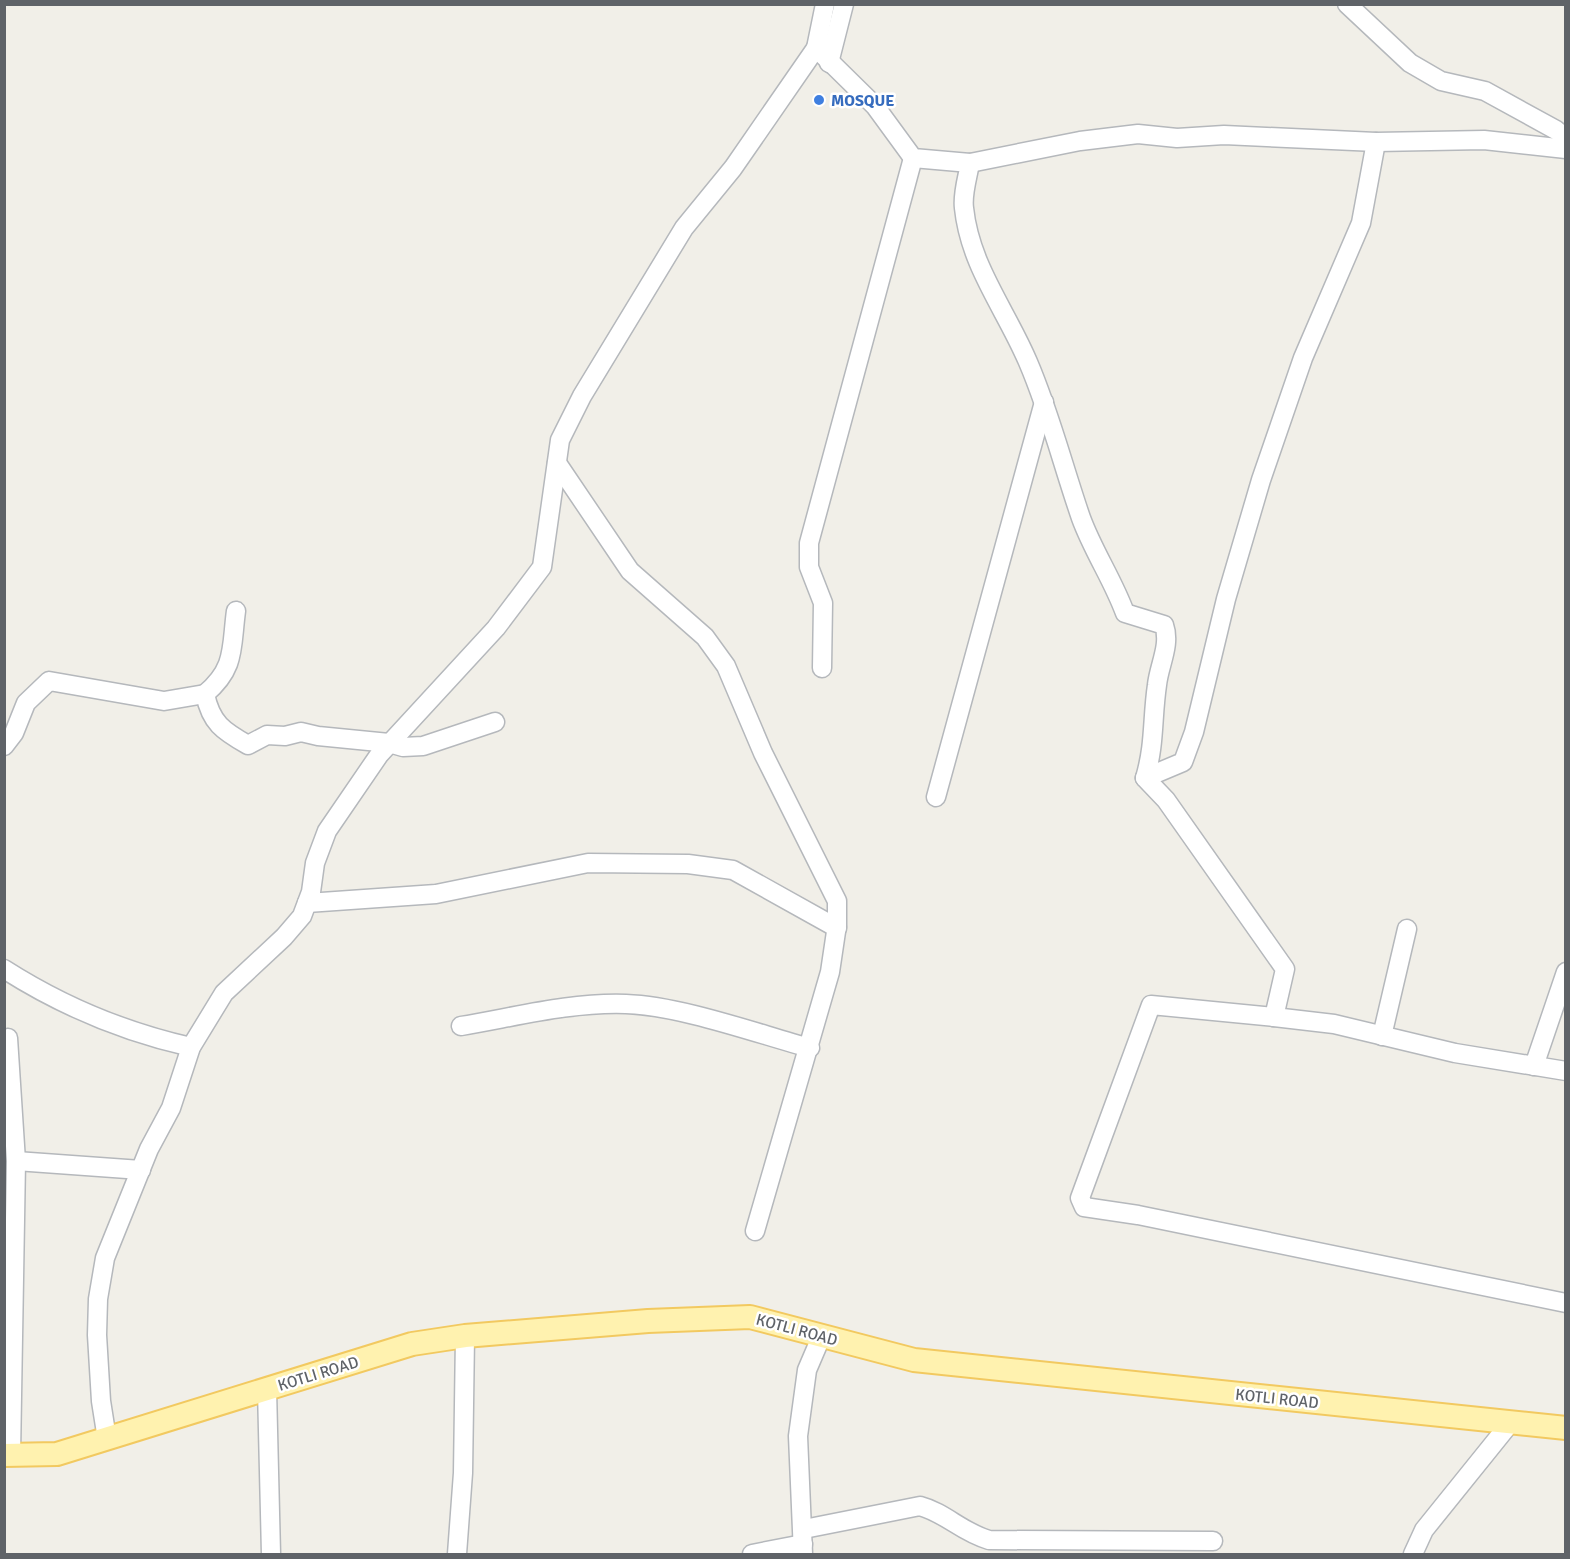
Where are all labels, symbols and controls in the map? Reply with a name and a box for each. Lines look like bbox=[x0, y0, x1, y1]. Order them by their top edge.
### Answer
place label: MOSQUE bbox=[831, 91, 894, 111]
marker: MOSQUE bbox=[812, 93, 826, 107]
street label: KOTLI ROAD bbox=[754, 1309, 840, 1350]
street label: KOTLI ROAD bbox=[275, 1352, 361, 1396]
street label: KOTLI ROAD bbox=[1234, 1385, 1320, 1413]

